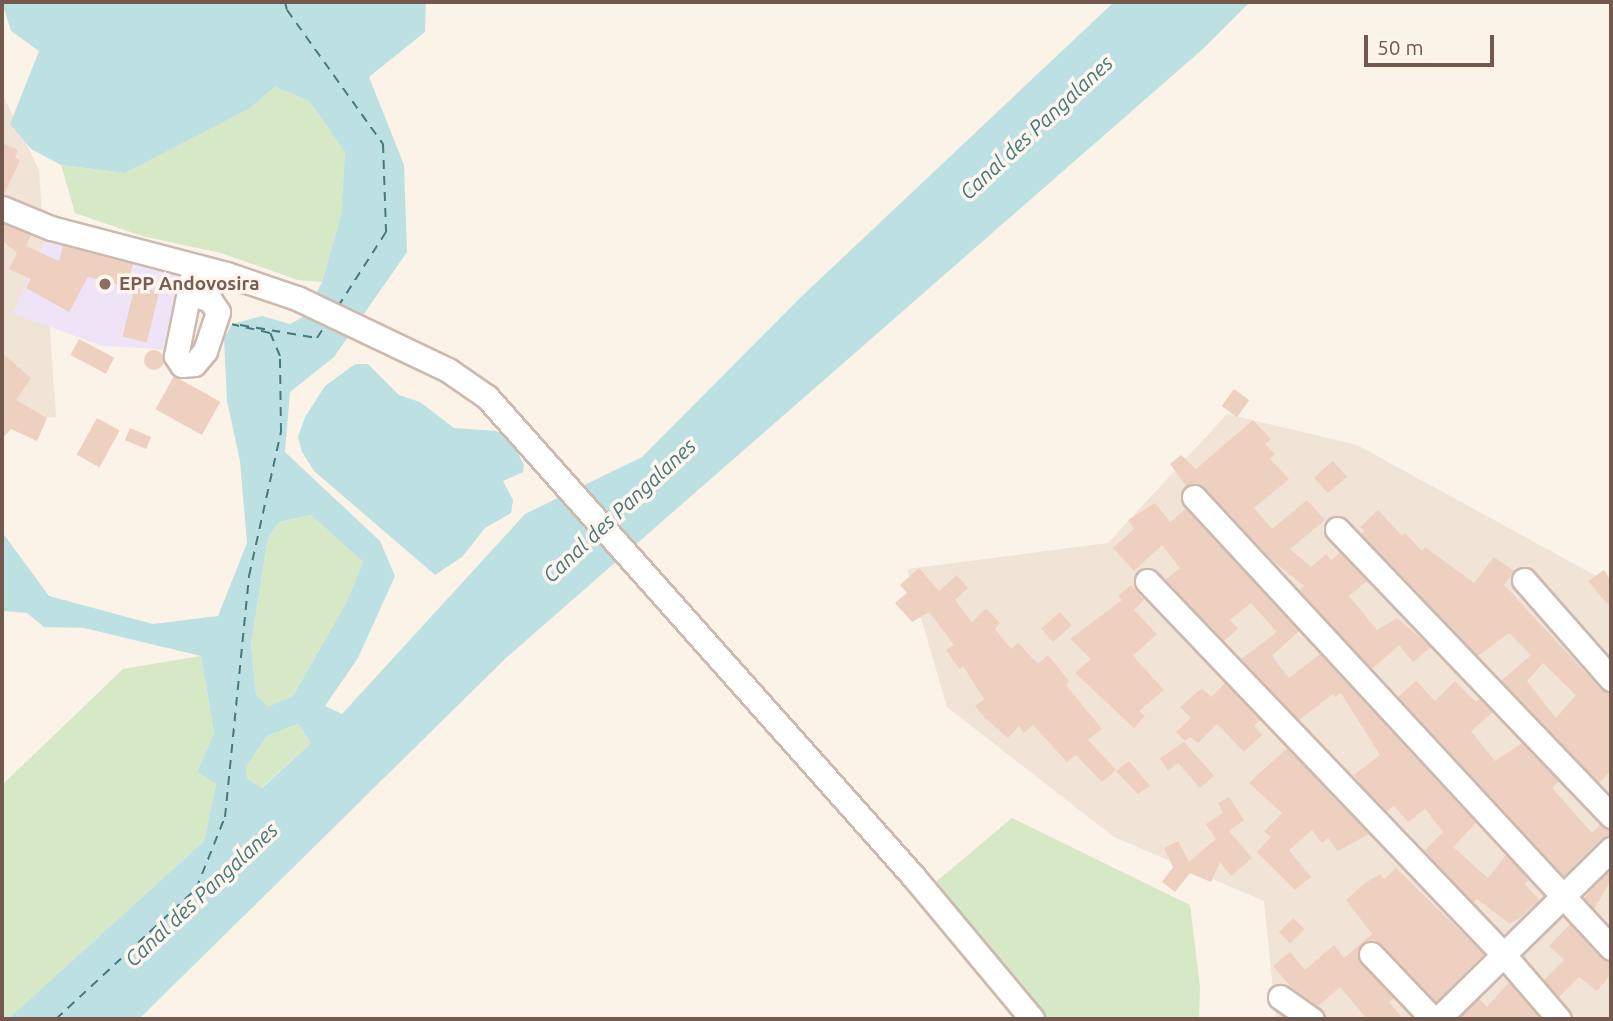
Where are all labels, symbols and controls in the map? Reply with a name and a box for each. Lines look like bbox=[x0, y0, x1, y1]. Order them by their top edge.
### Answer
scale bar bbox=[1368, 21, 1498, 65]
text: 50 m bbox=[1377, 35, 1424, 59]
water label: Canal des Pangalanes bbox=[954, 50, 1118, 204]
place label: EPP Andovosira bbox=[119, 273, 260, 295]
marker: EPP Andovosira bbox=[97, 276, 113, 292]
water label: Canal des Pangalanes bbox=[537, 433, 701, 587]
water label: Canal des Pangalanes bbox=[119, 817, 283, 971]

